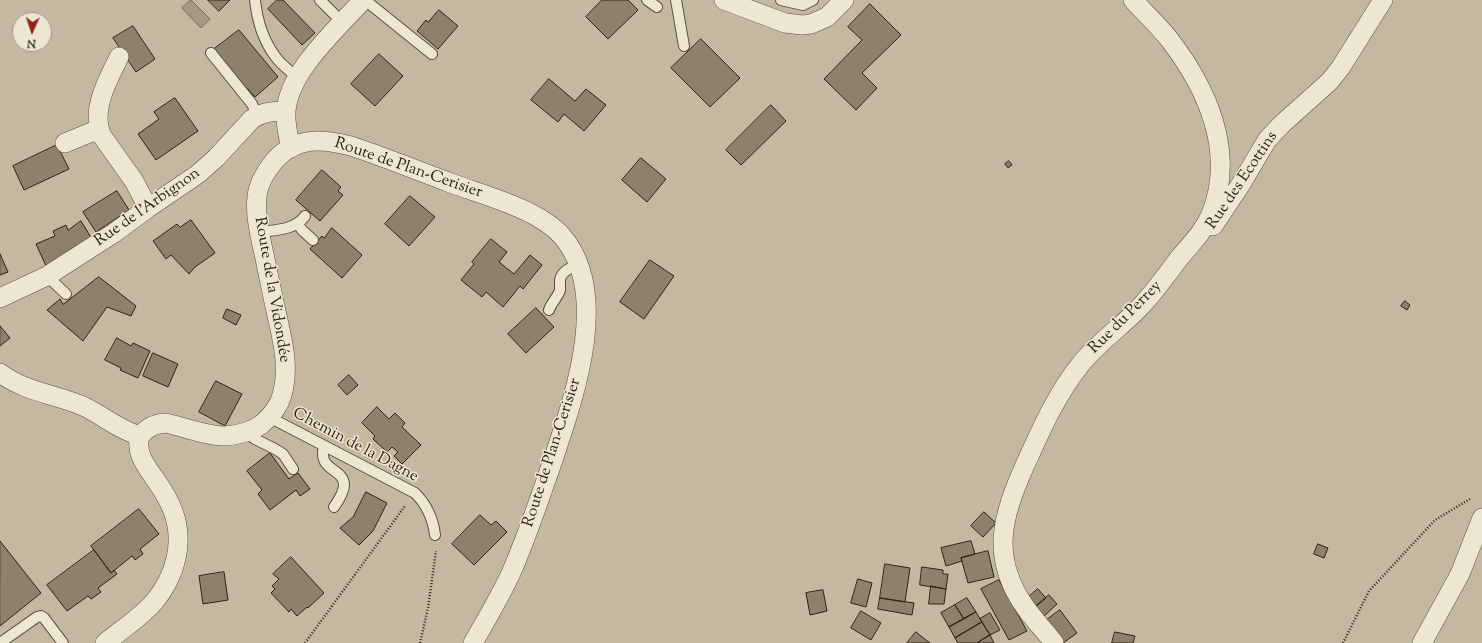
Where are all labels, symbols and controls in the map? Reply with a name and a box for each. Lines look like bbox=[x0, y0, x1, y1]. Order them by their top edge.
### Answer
north arrow bbox=[12, 12, 52, 52]
text: N bbox=[27, 35, 36, 51]
street label: Rue des Ecottins bbox=[1203, 128, 1283, 234]
street label: Route de Plan-Cerisier bbox=[331, 135, 485, 203]
street label: Rue de l'Arbignon bbox=[91, 164, 205, 252]
street label: Route de la Vidondée bbox=[249, 216, 293, 364]
street label: Rue du Perrey bbox=[1085, 277, 1167, 359]
street label: Route de Plan-Cerisier bbox=[520, 376, 586, 530]
street label: Chemin de la Dagne bbox=[289, 405, 421, 487]

